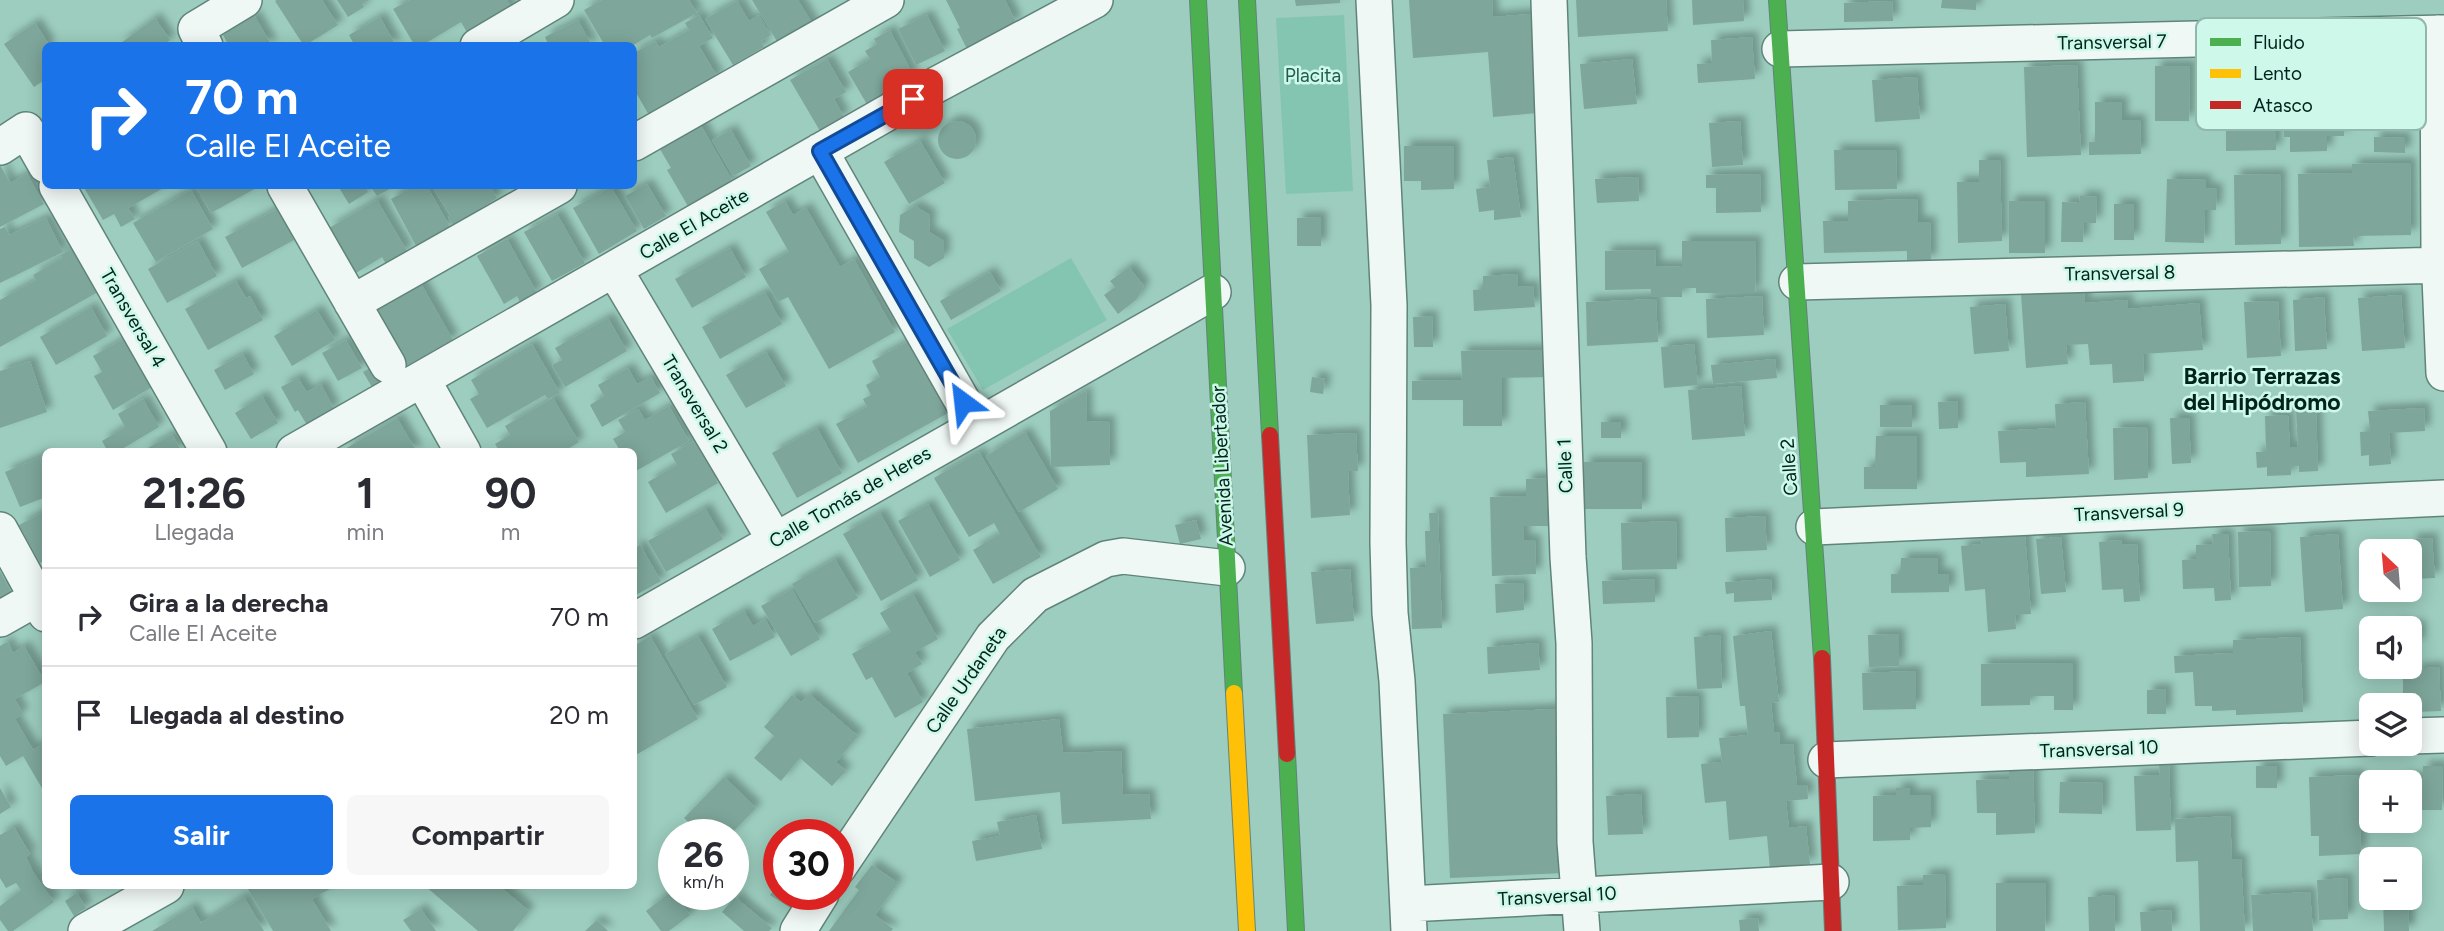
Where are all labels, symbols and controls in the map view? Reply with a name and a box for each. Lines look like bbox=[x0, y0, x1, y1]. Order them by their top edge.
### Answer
legend bbox=[2196, 18, 2426, 130]
street label: Transversal 7 bbox=[2057, 30, 2167, 54]
text: Fluido bbox=[2253, 31, 2305, 54]
text: Lento bbox=[2253, 62, 2302, 85]
park label: Placita bbox=[1285, 64, 1341, 87]
text: 70 m bbox=[185, 67, 298, 126]
pin bbox=[883, 69, 943, 129]
icon: right bbox=[70, 70, 161, 161]
icon: arrive bbox=[894, 80, 932, 118]
text: Atasco bbox=[2253, 94, 2313, 117]
text: Calle El Aceite bbox=[185, 127, 391, 165]
street label: Calle El Aceite bbox=[635, 183, 753, 265]
street label: Transversal 8 bbox=[2064, 261, 2176, 285]
street label: Transversal 4 bbox=[95, 264, 171, 372]
street label: Transversal 2 bbox=[657, 351, 733, 457]
district label: Barrio Terrazas del Hipódromo bbox=[2183, 362, 2341, 416]
position arrow bbox=[926, 365, 1000, 439]
street label: Avenida Libertador bbox=[1206, 385, 1238, 547]
street label: Calle 1 bbox=[1553, 438, 1577, 494]
street label: Calle 2 bbox=[1776, 438, 1802, 496]
street label: Calle Tomás de Heres bbox=[765, 441, 935, 553]
text: 21:26 bbox=[143, 468, 246, 519]
text: 1 bbox=[357, 468, 374, 519]
text: 90 bbox=[485, 468, 536, 519]
street label: Transversal 9 bbox=[2074, 498, 2184, 526]
text: Llegada bbox=[154, 518, 234, 546]
text: min bbox=[347, 518, 384, 546]
text: m bbox=[501, 518, 520, 546]
north arrow bbox=[2359, 539, 2422, 602]
map controls bbox=[2359, 539, 2422, 910]
text: Gira a la derecha bbox=[129, 587, 329, 619]
icon: right bbox=[70, 598, 108, 636]
text: 70 m bbox=[550, 601, 609, 633]
button: sound bbox=[2359, 616, 2422, 679]
text: Calle El Aceite bbox=[129, 619, 277, 647]
street label: Calle Urdaneta bbox=[921, 622, 1011, 738]
button: layers bbox=[2359, 693, 2422, 756]
icon: arrive bbox=[70, 696, 108, 734]
text: Llegada al destino bbox=[129, 699, 344, 731]
text: 20 m bbox=[549, 699, 609, 731]
street label: Transversal 10 bbox=[2039, 735, 2159, 763]
button: + bbox=[2359, 770, 2422, 833]
button: Salir bbox=[70, 795, 333, 875]
button: Compartir bbox=[347, 795, 609, 875]
speed limit sign: 30 bbox=[763, 819, 854, 910]
text: 26 bbox=[683, 834, 724, 876]
button: − bbox=[2359, 847, 2422, 910]
text: km/h bbox=[683, 871, 724, 893]
street label: Transversal 10 bbox=[1497, 881, 1617, 911]

